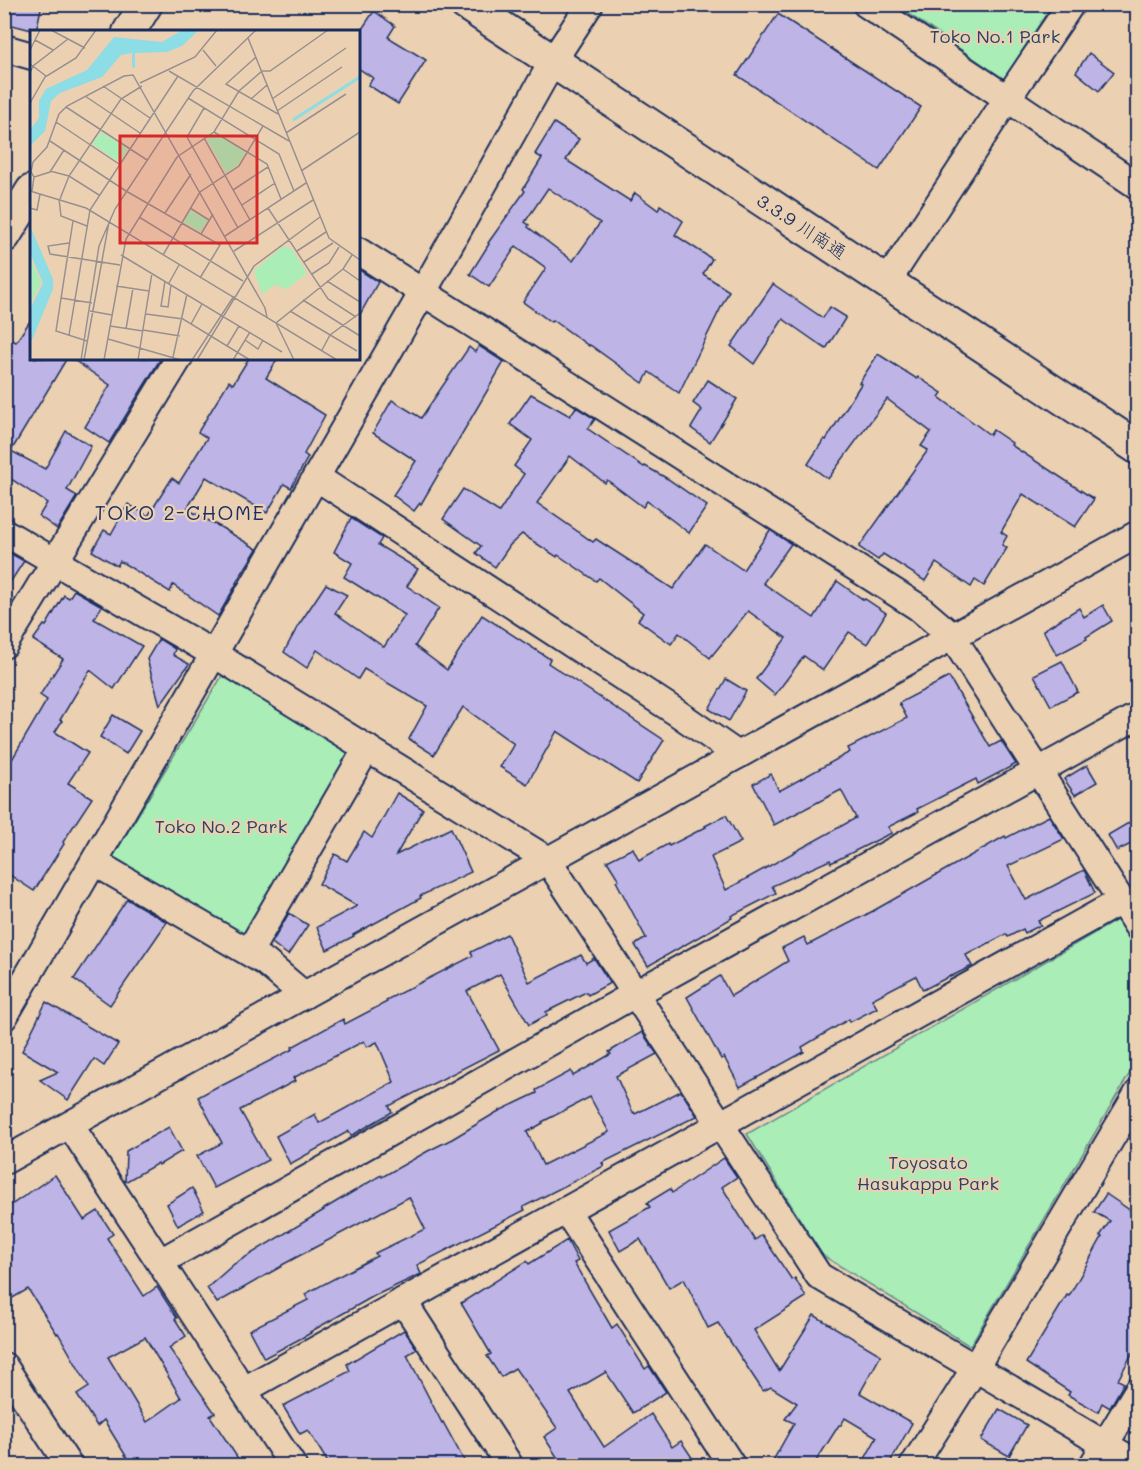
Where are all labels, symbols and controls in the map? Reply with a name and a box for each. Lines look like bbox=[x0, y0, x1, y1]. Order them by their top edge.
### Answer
park label: Toko No.1 Park bbox=[930, 24, 1060, 48]
inset map bbox=[30, 30, 360, 360]
street label: 3.3.9 川南通 bbox=[753, 188, 851, 264]
district label: TOKO 2-CHOME bbox=[95, 499, 265, 525]
park label: Toko No.2 Park bbox=[155, 814, 287, 838]
park label: Toyosato Hasukappu Park bbox=[857, 1150, 999, 1195]

